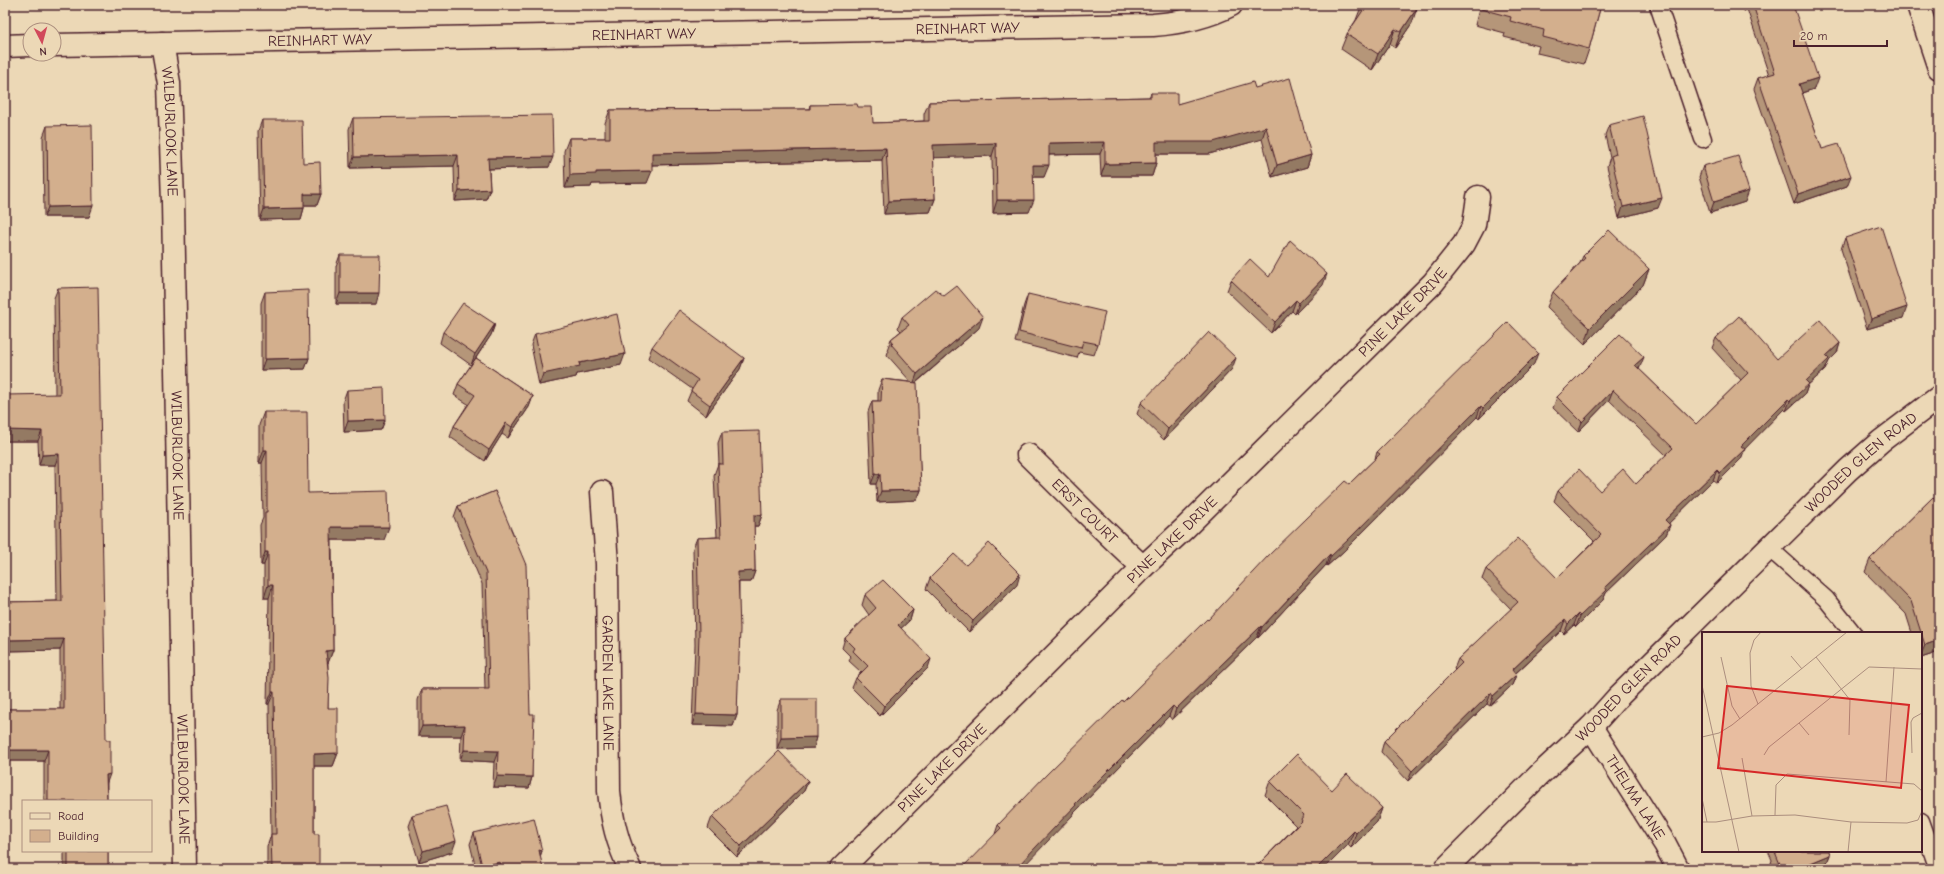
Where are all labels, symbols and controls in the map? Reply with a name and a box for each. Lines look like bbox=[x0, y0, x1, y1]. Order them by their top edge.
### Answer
street label: REINHART WAY bbox=[916, 18, 1020, 38]
north arrow bbox=[22, 22, 62, 62]
scale bar bbox=[1794, 22, 1887, 48]
street label: REINHART WAY bbox=[592, 24, 696, 44]
text: 20 m bbox=[1800, 29, 1828, 43]
street label: REINHART WAY bbox=[268, 30, 372, 50]
text: N bbox=[39, 45, 47, 58]
street label: WILBURLOOK LANE bbox=[157, 65, 182, 197]
street label: PINE LAKE DRIVE bbox=[1355, 264, 1451, 361]
street label: WILBURLOOK LANE bbox=[167, 390, 188, 520]
street label: WOODED GLEN ROAD bbox=[1801, 408, 1920, 516]
street label: ERST COURT bbox=[1048, 475, 1122, 548]
street label: PINE LAKE DRIVE bbox=[1123, 492, 1221, 587]
street label: GARDEN LAKE LANE bbox=[598, 615, 618, 751]
street label: WOODED GLEN ROAD bbox=[1572, 630, 1685, 745]
inset map bbox=[1702, 632, 1922, 852]
street label: WILBURLOOK LANE bbox=[173, 714, 194, 844]
street label: PINE LAKE DRIVE bbox=[894, 720, 990, 816]
street label: THELMA LANE bbox=[1602, 751, 1669, 843]
legend bbox=[22, 800, 152, 852]
text: Road bbox=[58, 809, 84, 823]
text: Building bbox=[58, 829, 99, 843]

